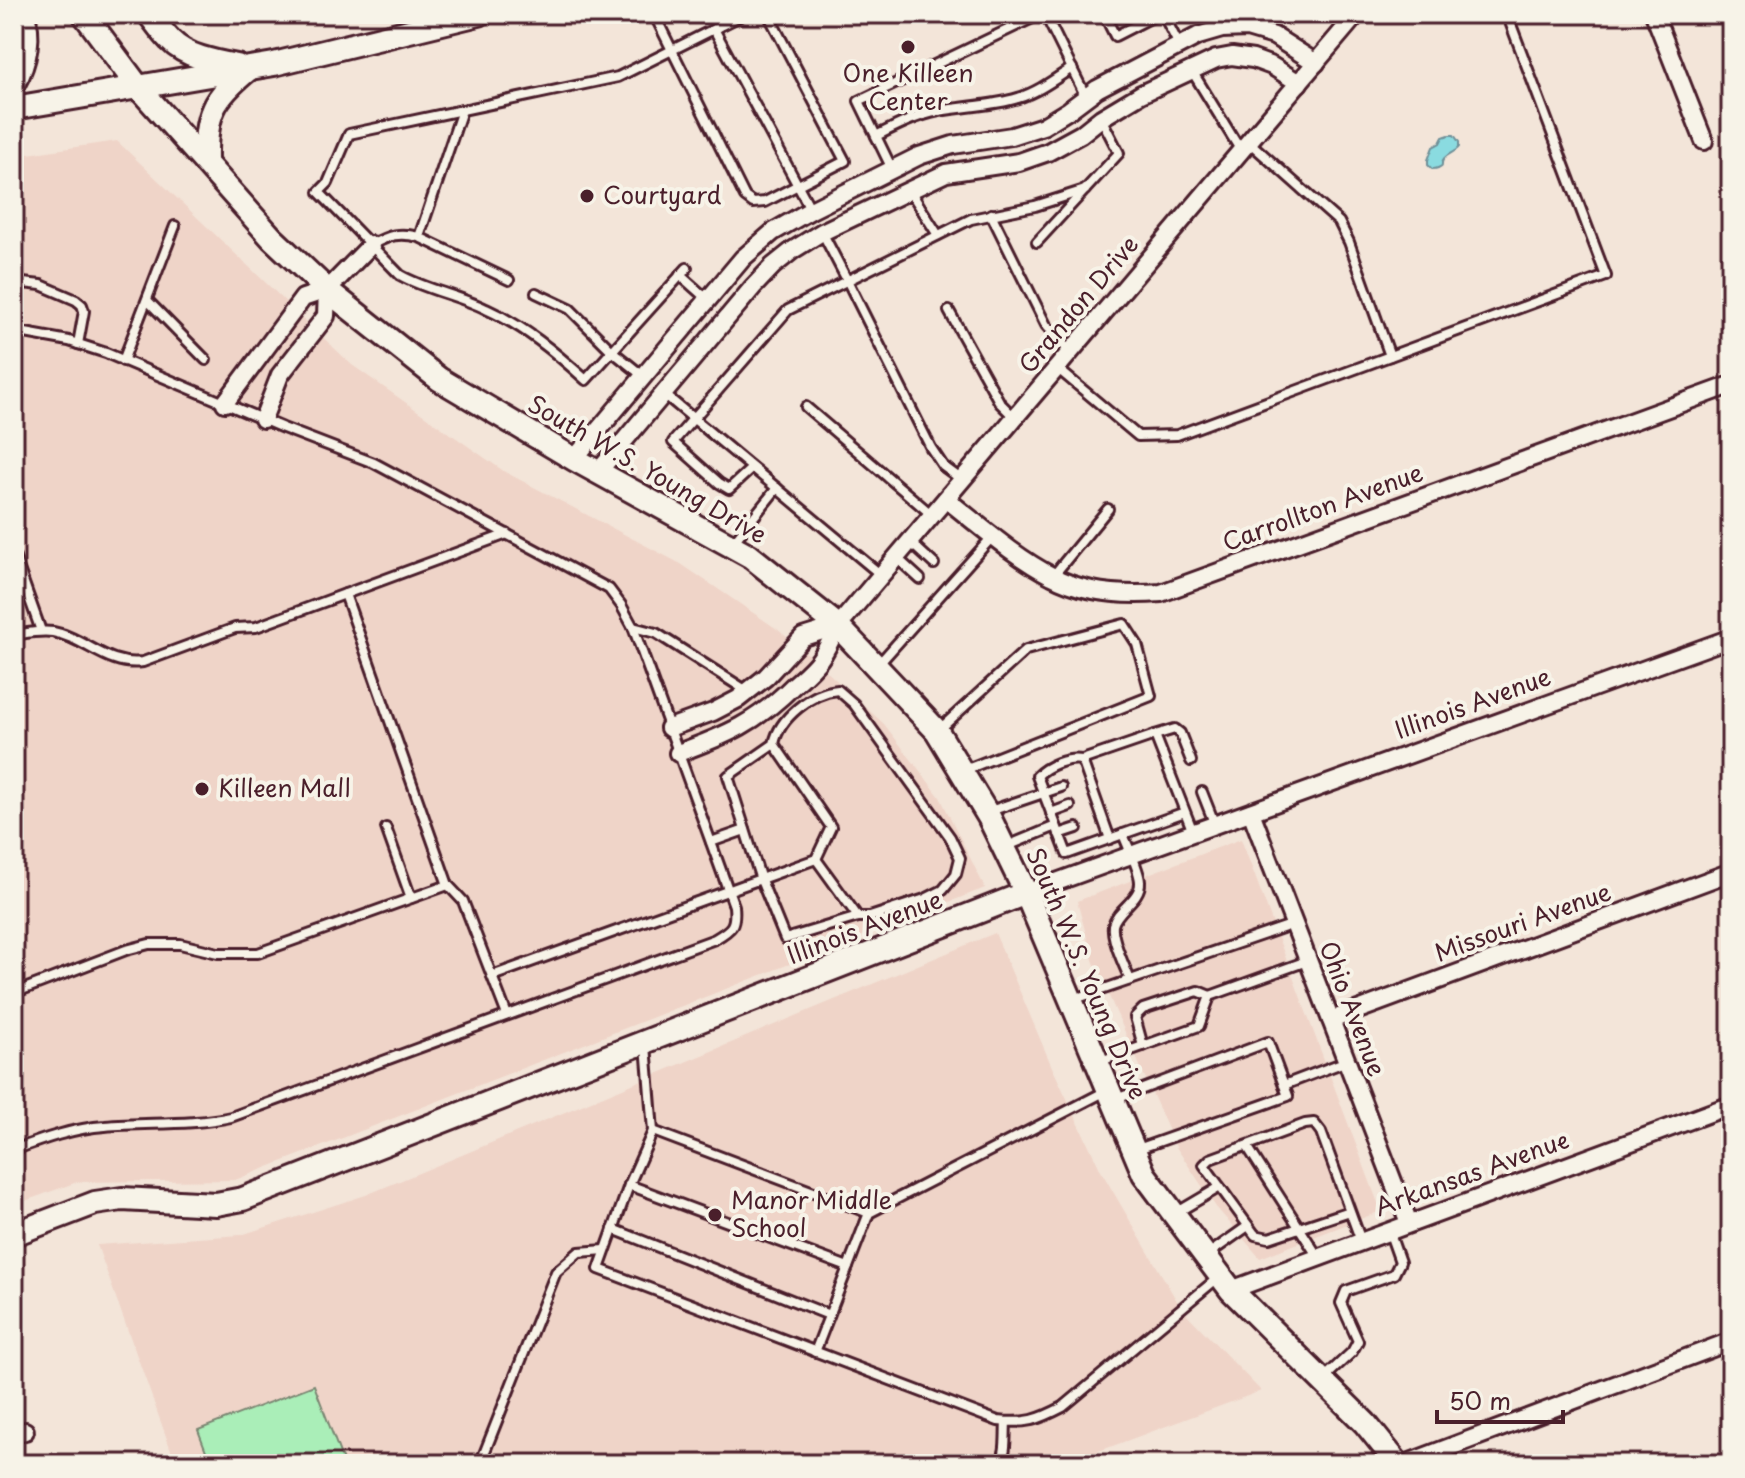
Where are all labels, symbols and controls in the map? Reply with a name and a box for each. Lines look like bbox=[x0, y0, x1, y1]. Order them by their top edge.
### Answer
marker: One Killeen Center bbox=[899, 38, 917, 56]
place label: One Killeen Center bbox=[842, 54, 974, 118]
place label: Courtyard bbox=[603, 176, 722, 212]
marker: Courtyard bbox=[578, 187, 596, 205]
street label: Grandon Drive bbox=[1009, 227, 1146, 381]
street label: South W.S. Young Drive bbox=[522, 385, 774, 551]
street label: Carrollton Avenue bbox=[1217, 453, 1428, 559]
street label: Illinois Avenue bbox=[1389, 657, 1555, 747]
place label: Killeen Mall bbox=[218, 769, 351, 805]
marker: Killeen Mall bbox=[193, 780, 211, 798]
street label: South W.S. Young Drive bbox=[1018, 842, 1157, 1105]
street label: Missouri Avenue bbox=[1429, 873, 1615, 970]
street label: Illinois Avenue bbox=[782, 880, 947, 972]
street label: Ohio Avenue bbox=[1312, 936, 1396, 1081]
street label: Arkansas Avenue bbox=[1369, 1120, 1573, 1224]
place label: Manor Middle School bbox=[731, 1181, 892, 1245]
marker: Manor Middle School bbox=[706, 1206, 724, 1224]
scale bar bbox=[1437, 1374, 1563, 1424]
text: 50 m bbox=[1449, 1382, 1511, 1418]

